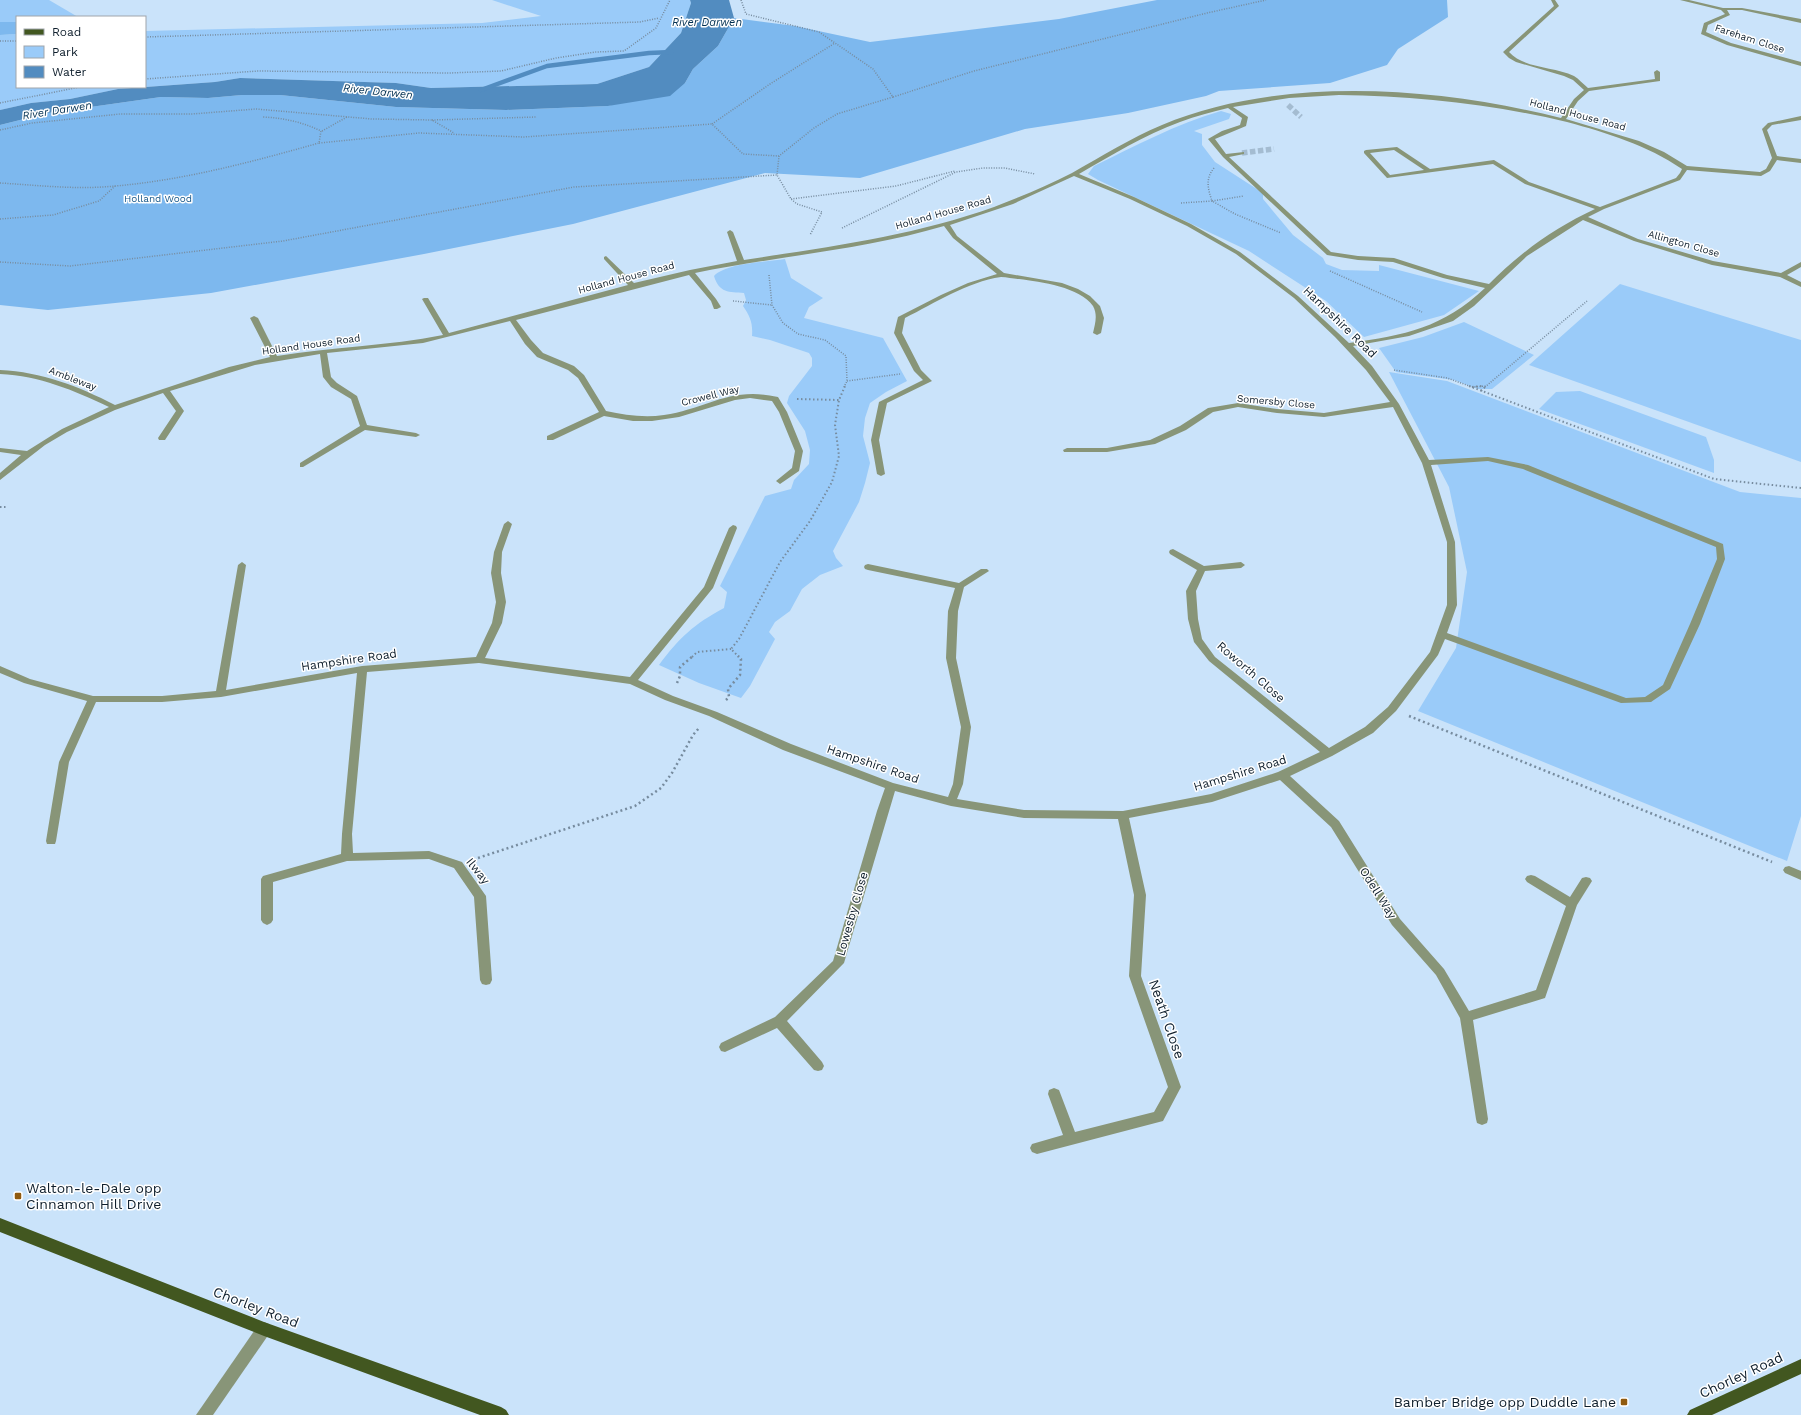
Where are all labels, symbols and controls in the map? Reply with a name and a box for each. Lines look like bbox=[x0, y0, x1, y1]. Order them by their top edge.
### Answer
legend bbox=[16, 16, 146, 88]
water label: River Darwen bbox=[672, 16, 742, 29]
street label: Fareham Close bbox=[1714, 22, 1786, 55]
text: Road bbox=[52, 25, 81, 39]
text: Park bbox=[52, 45, 78, 59]
text: Water bbox=[52, 65, 87, 79]
water label: River Darwen bbox=[342, 81, 413, 102]
street label: Holland House Road bbox=[1529, 96, 1627, 133]
water label: River Darwen bbox=[22, 99, 93, 122]
park label: Holland Wood bbox=[124, 193, 192, 204]
street label: Holland House Road bbox=[894, 194, 992, 231]
street label: Allington Close bbox=[1647, 228, 1721, 259]
street label: Holland House Road bbox=[577, 259, 675, 296]
street label: Hampshire Road bbox=[1300, 283, 1380, 361]
street label: Holland House Road bbox=[261, 332, 361, 357]
street label: Ambleway bbox=[48, 364, 99, 393]
street label: Crowell Way bbox=[680, 383, 741, 408]
street label: Somersby Close bbox=[1237, 393, 1316, 410]
street label: Roworth Close bbox=[1214, 639, 1288, 705]
street label: Hampshire Road bbox=[300, 646, 398, 674]
street label: Hampshire Road bbox=[825, 742, 921, 786]
street label: Hampshire Road bbox=[1192, 752, 1288, 794]
street label: Ilway bbox=[463, 855, 493, 887]
street label: Odell Way bbox=[1357, 865, 1400, 922]
street label: Lowesby Close bbox=[833, 870, 871, 958]
street label: Neath Close bbox=[1146, 977, 1188, 1061]
place label: Walton-le-Dale opp Cinnamon Hill Drive bbox=[26, 1180, 162, 1212]
marker: Walton-le-Dale opp Cinnamon Hill Drive bbox=[13, 1191, 23, 1201]
street label: Chorley Road bbox=[211, 1283, 301, 1331]
street label: Chorley Road bbox=[1697, 1349, 1785, 1401]
place label: Bamber Bridge opp Duddle Lane bbox=[1394, 1394, 1616, 1410]
marker: Bamber Bridge opp Duddle Lane bbox=[1619, 1397, 1629, 1407]

